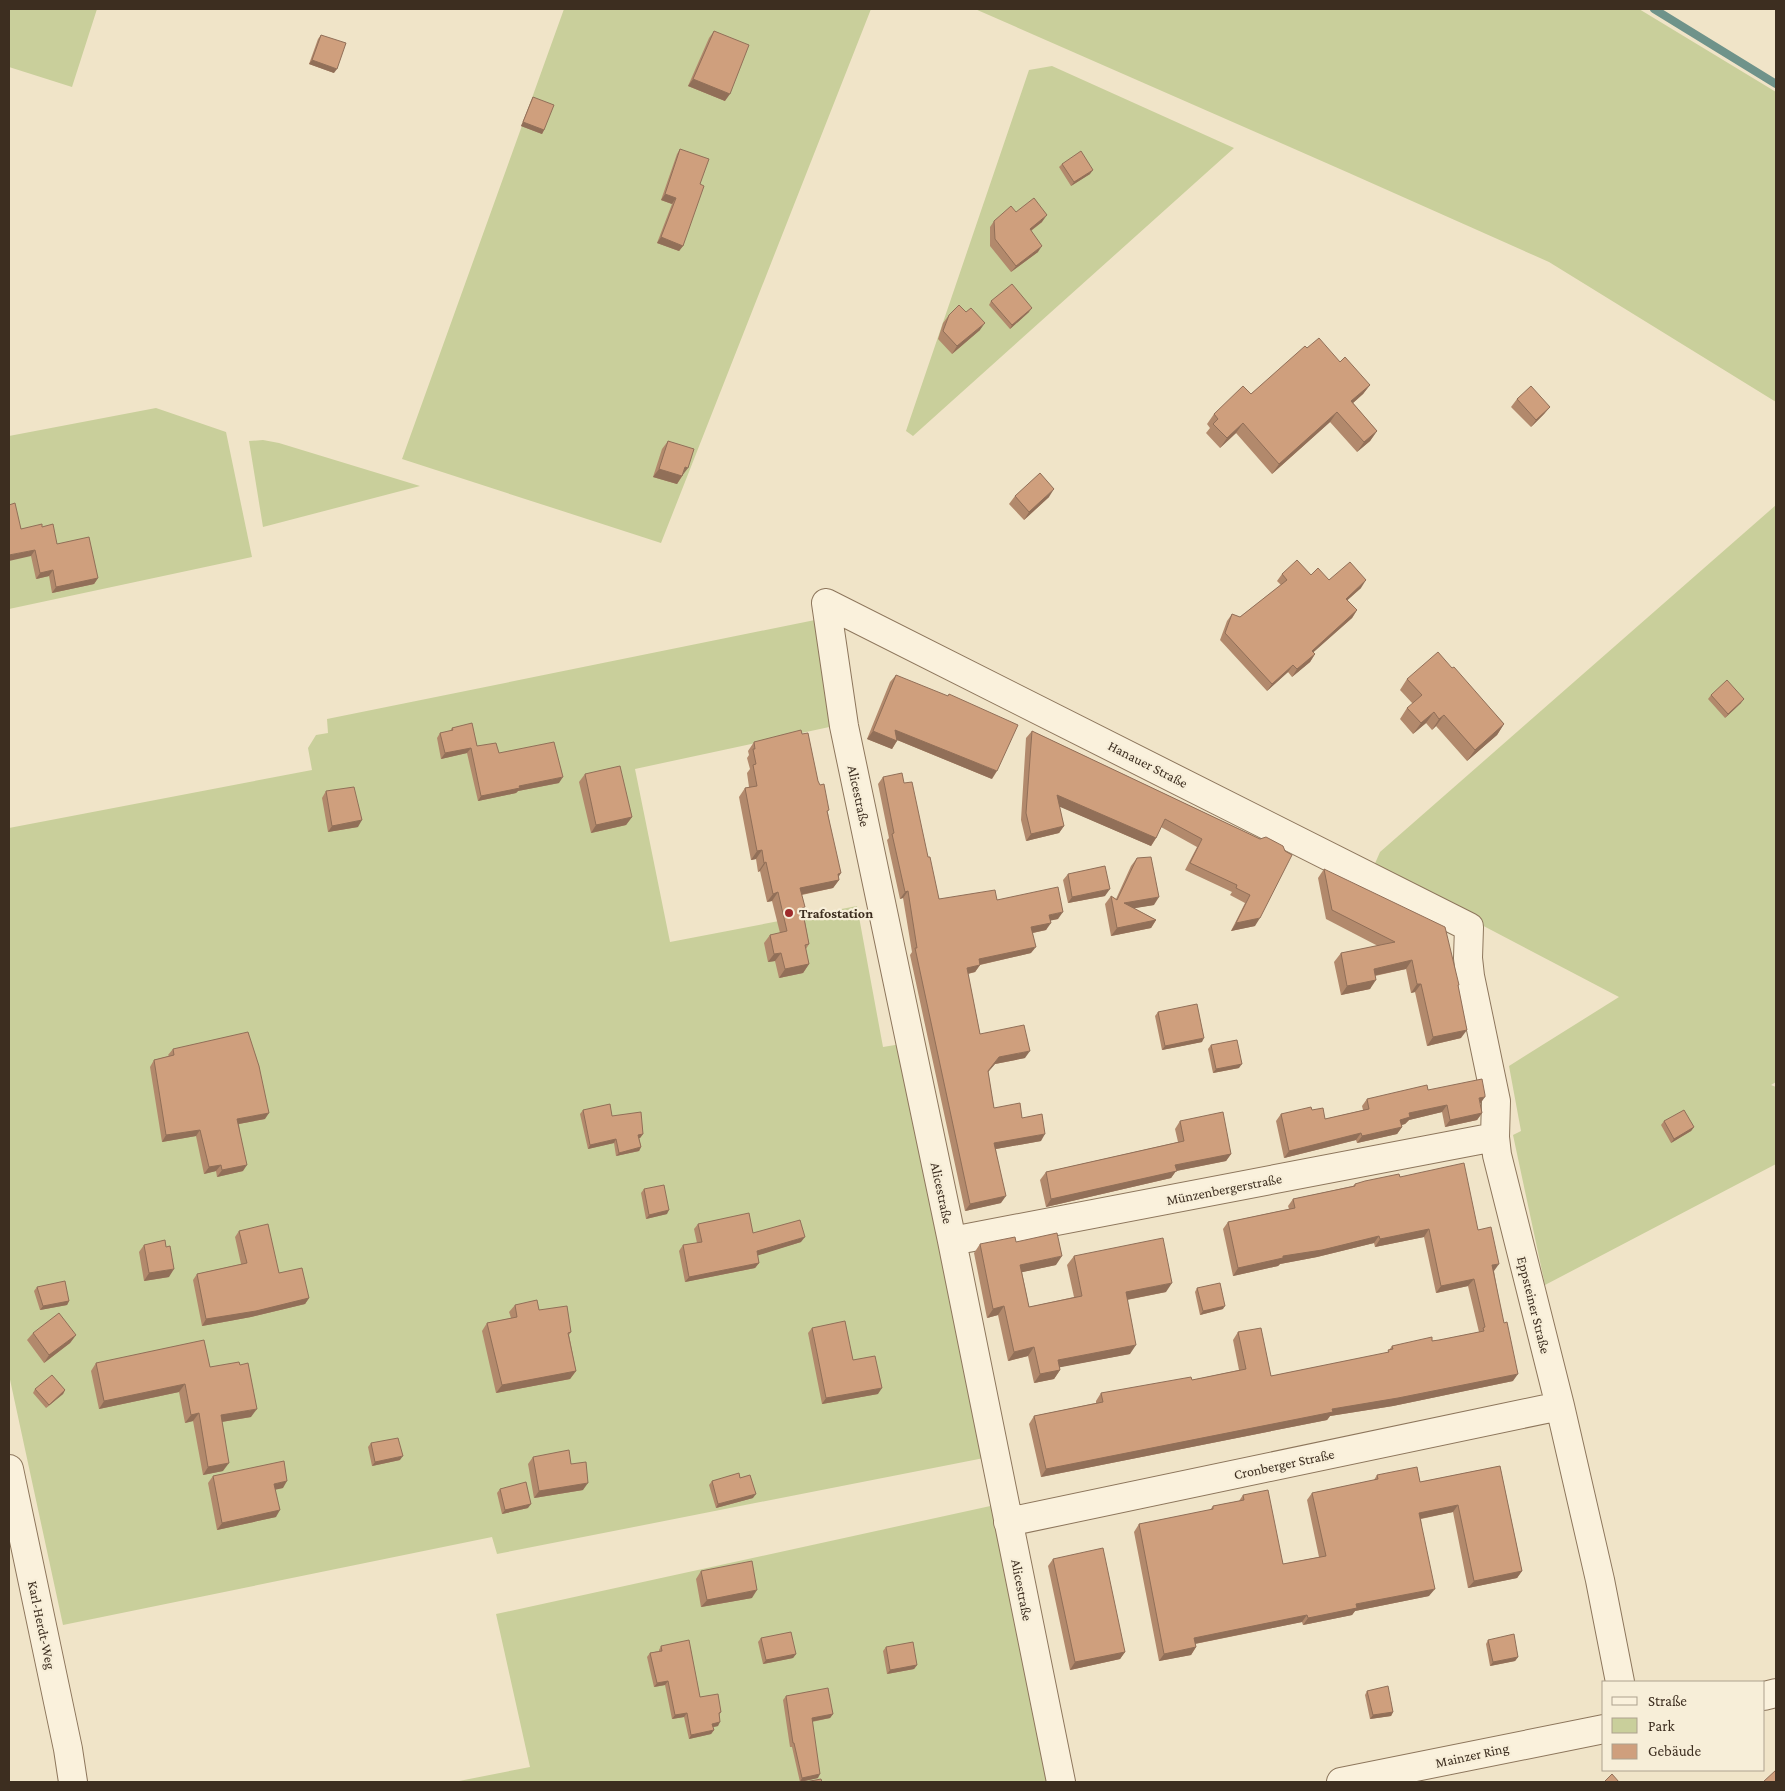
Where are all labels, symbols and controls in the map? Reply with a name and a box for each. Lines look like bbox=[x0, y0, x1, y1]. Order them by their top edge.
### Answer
street label: Hanauer Straße bbox=[1106, 737, 1190, 791]
street label: Alicestraße bbox=[845, 764, 873, 828]
place label: Trafostation bbox=[799, 905, 873, 921]
marker: Trafostation bbox=[783, 907, 795, 919]
street label: Alicestraße bbox=[928, 1161, 956, 1225]
street label: Münzenbergerstraße bbox=[1165, 1170, 1283, 1208]
street label: Eppsteiner Straße bbox=[1514, 1255, 1554, 1355]
street label: Cronberger Straße bbox=[1232, 1446, 1336, 1482]
street label: Alicestraße bbox=[1008, 1558, 1036, 1622]
street label: Karl-Herdt-Weg bbox=[25, 1579, 59, 1671]
legend bbox=[1602, 1681, 1765, 1771]
text: Straße bbox=[1648, 1693, 1687, 1709]
text: Park bbox=[1648, 1718, 1675, 1734]
street label: Mainzer Ring bbox=[1434, 1739, 1510, 1771]
text: Gebäude bbox=[1648, 1743, 1702, 1759]

